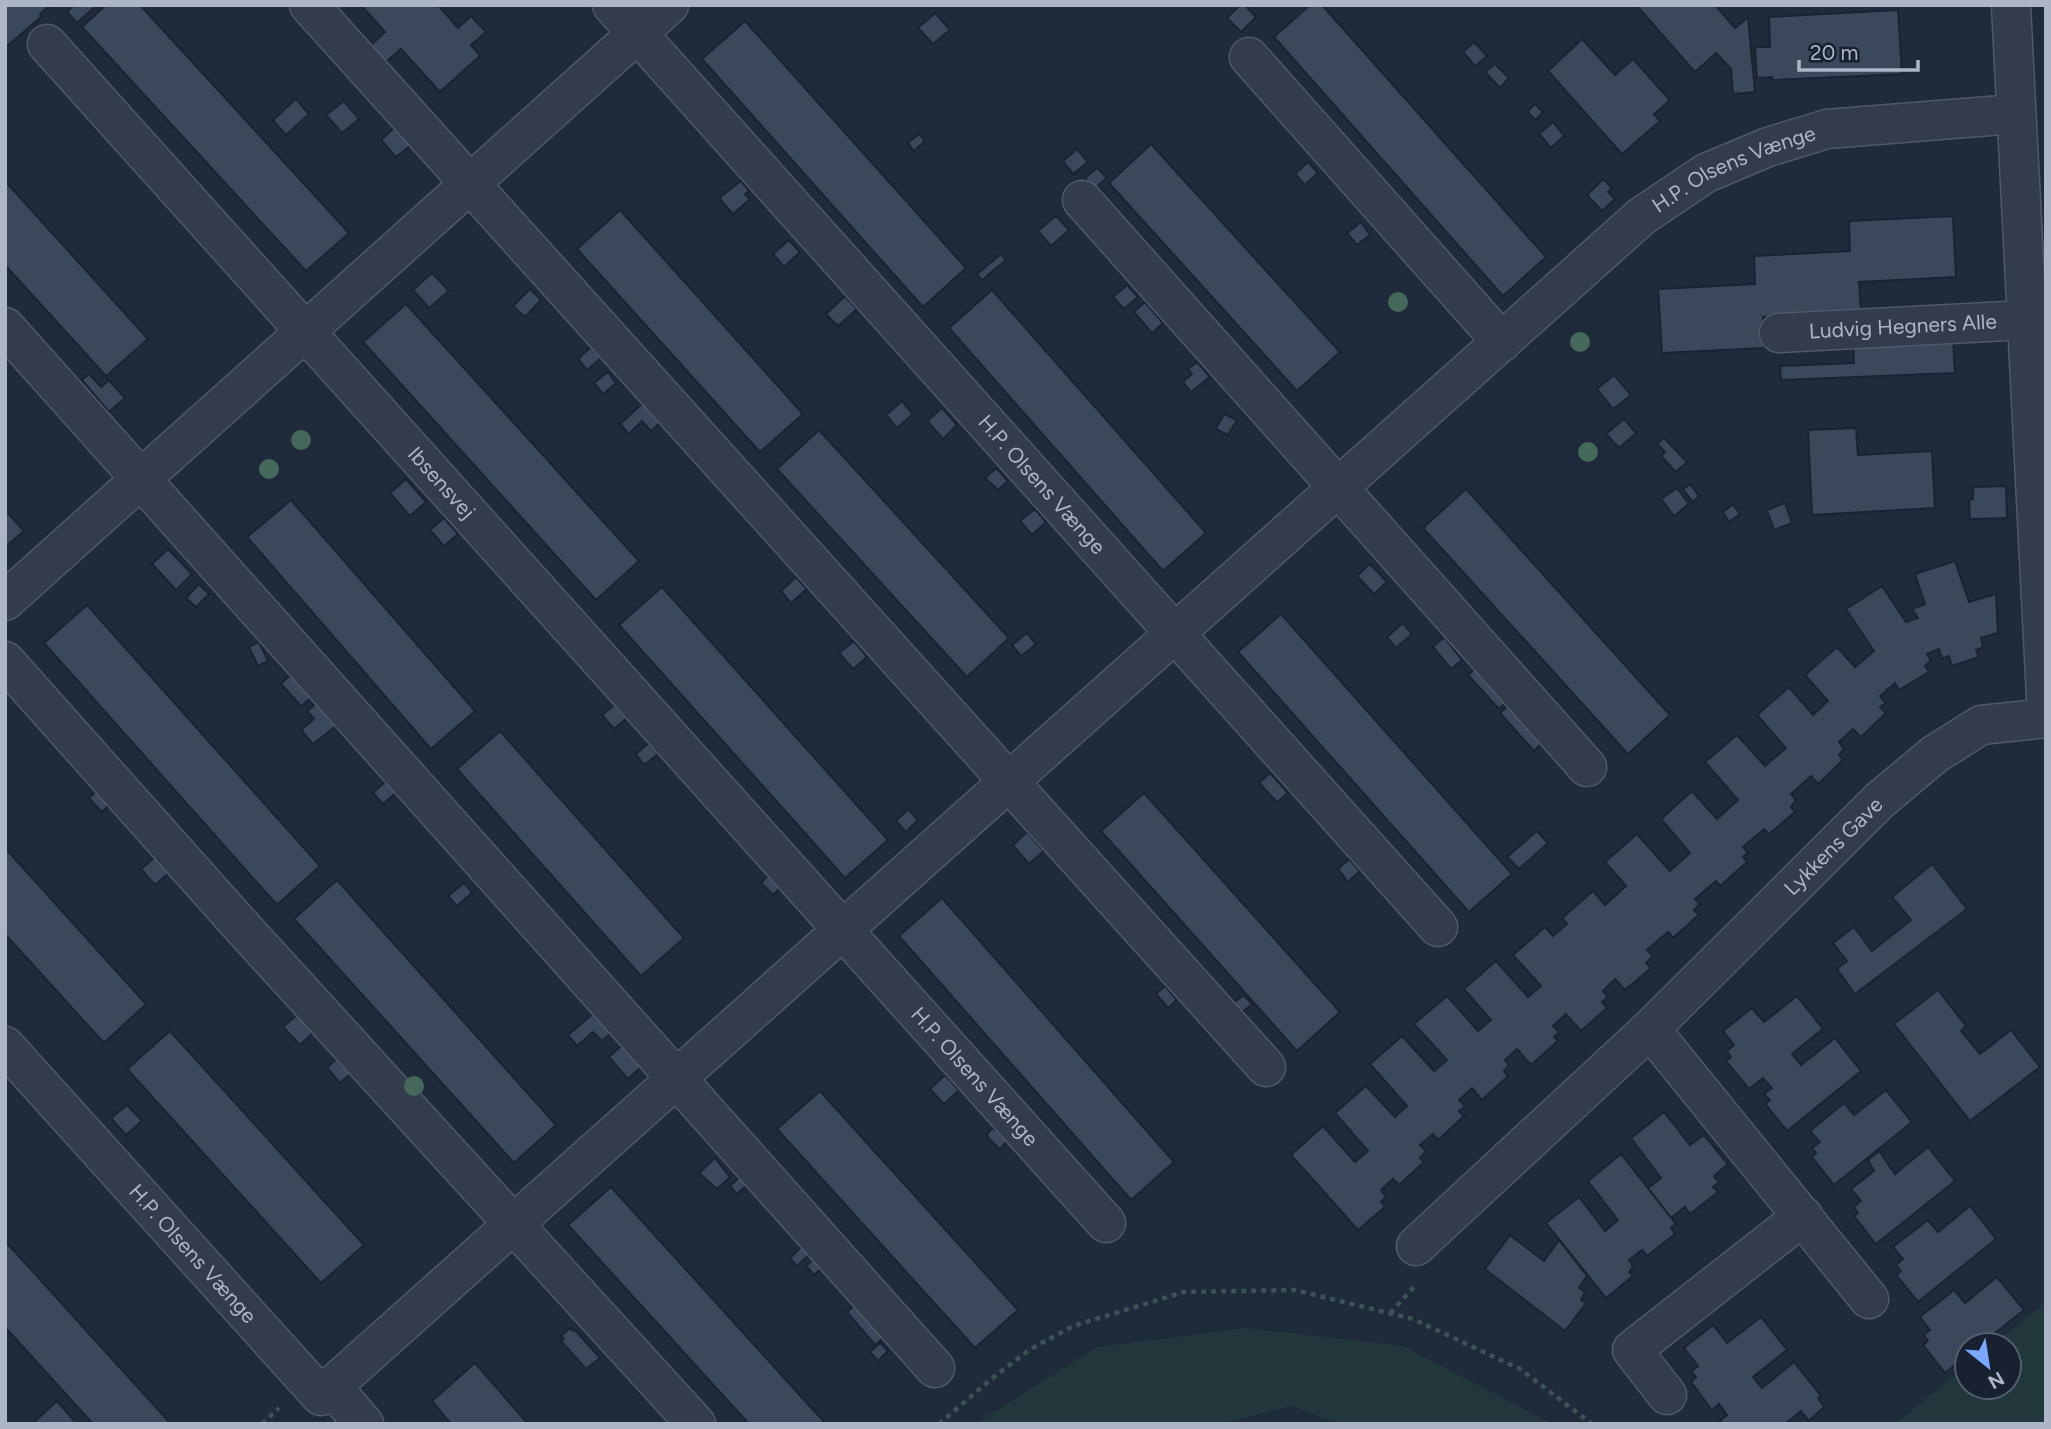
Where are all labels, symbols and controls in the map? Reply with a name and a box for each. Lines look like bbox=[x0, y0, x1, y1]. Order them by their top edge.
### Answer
scale bar bbox=[1799, 28, 1918, 72]
text: 20 m bbox=[1810, 40, 1858, 65]
street label: H.P. Olsens Vænge bbox=[1647, 120, 1818, 218]
street label: Ludvig Hegners Alle bbox=[1808, 309, 1997, 343]
street label: H.P. Olsens Vænge bbox=[973, 410, 1111, 559]
street label: Ibsensvej bbox=[403, 441, 481, 524]
street label: Lykkens Gave bbox=[1779, 792, 1888, 900]
street label: H.P. Olsens Vænge bbox=[906, 1002, 1044, 1151]
street label: H.P. Olsens Vænge bbox=[124, 1179, 262, 1328]
north arrow bbox=[1953, 1331, 2023, 1401]
text: N bbox=[1984, 1367, 2008, 1394]

